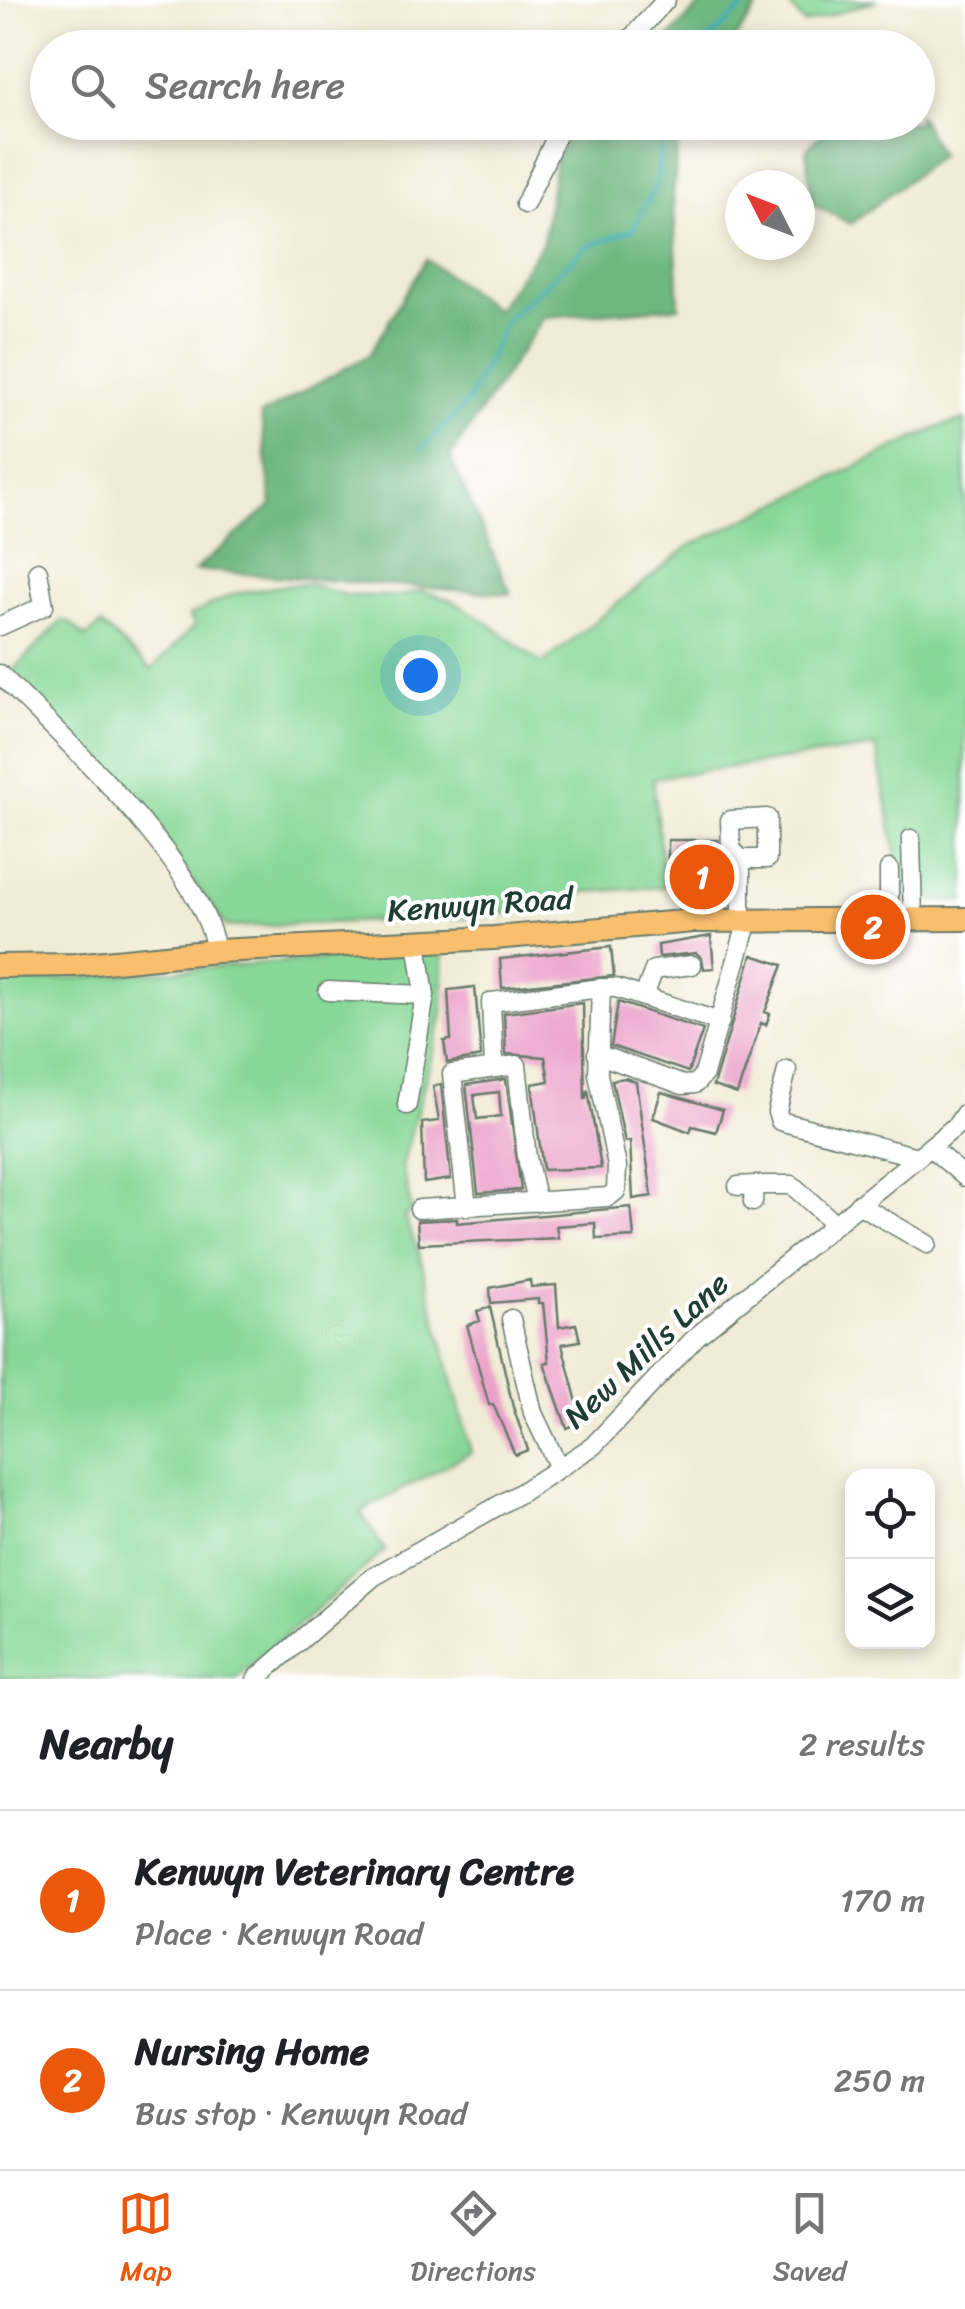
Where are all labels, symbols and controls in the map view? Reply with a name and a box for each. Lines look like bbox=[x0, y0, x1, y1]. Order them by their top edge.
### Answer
search box bbox=[30, 30, 935, 140]
text: Search here bbox=[145, 52, 345, 119]
icon: search bbox=[65, 58, 120, 113]
north arrow bbox=[725, 170, 815, 260]
your location bbox=[395, 650, 446, 701]
pin: 1 bbox=[670, 840, 734, 914]
street label: Kenwyn Road bbox=[385, 869, 577, 939]
pin: 2 bbox=[840, 890, 906, 964]
street label: New Mills Lane bbox=[550, 1258, 743, 1443]
map controls bbox=[845, 1469, 935, 1649]
button: locate bbox=[845, 1469, 935, 1559]
button: layers bbox=[845, 1559, 935, 1649]
text: Nearby bbox=[40, 1707, 173, 1781]
text: 2 results bbox=[799, 1716, 925, 1773]
text: Kenwyn Veterinary Centre bbox=[135, 1838, 574, 1905]
text: 1 bbox=[66, 1872, 79, 1929]
text: 170 m bbox=[840, 1872, 925, 1929]
text: Place · Kenwyn Road bbox=[135, 1905, 423, 1962]
text: Nursing Home bbox=[135, 2018, 369, 2085]
text: 2 bbox=[63, 2052, 82, 2109]
text: 250 m bbox=[834, 2052, 925, 2109]
text: Bus stop · Kenwyn Road bbox=[135, 2085, 467, 2142]
tab: Map bbox=[118, 2186, 173, 2295]
tab: Directions bbox=[410, 2186, 536, 2295]
tab: Saved bbox=[773, 2186, 847, 2295]

